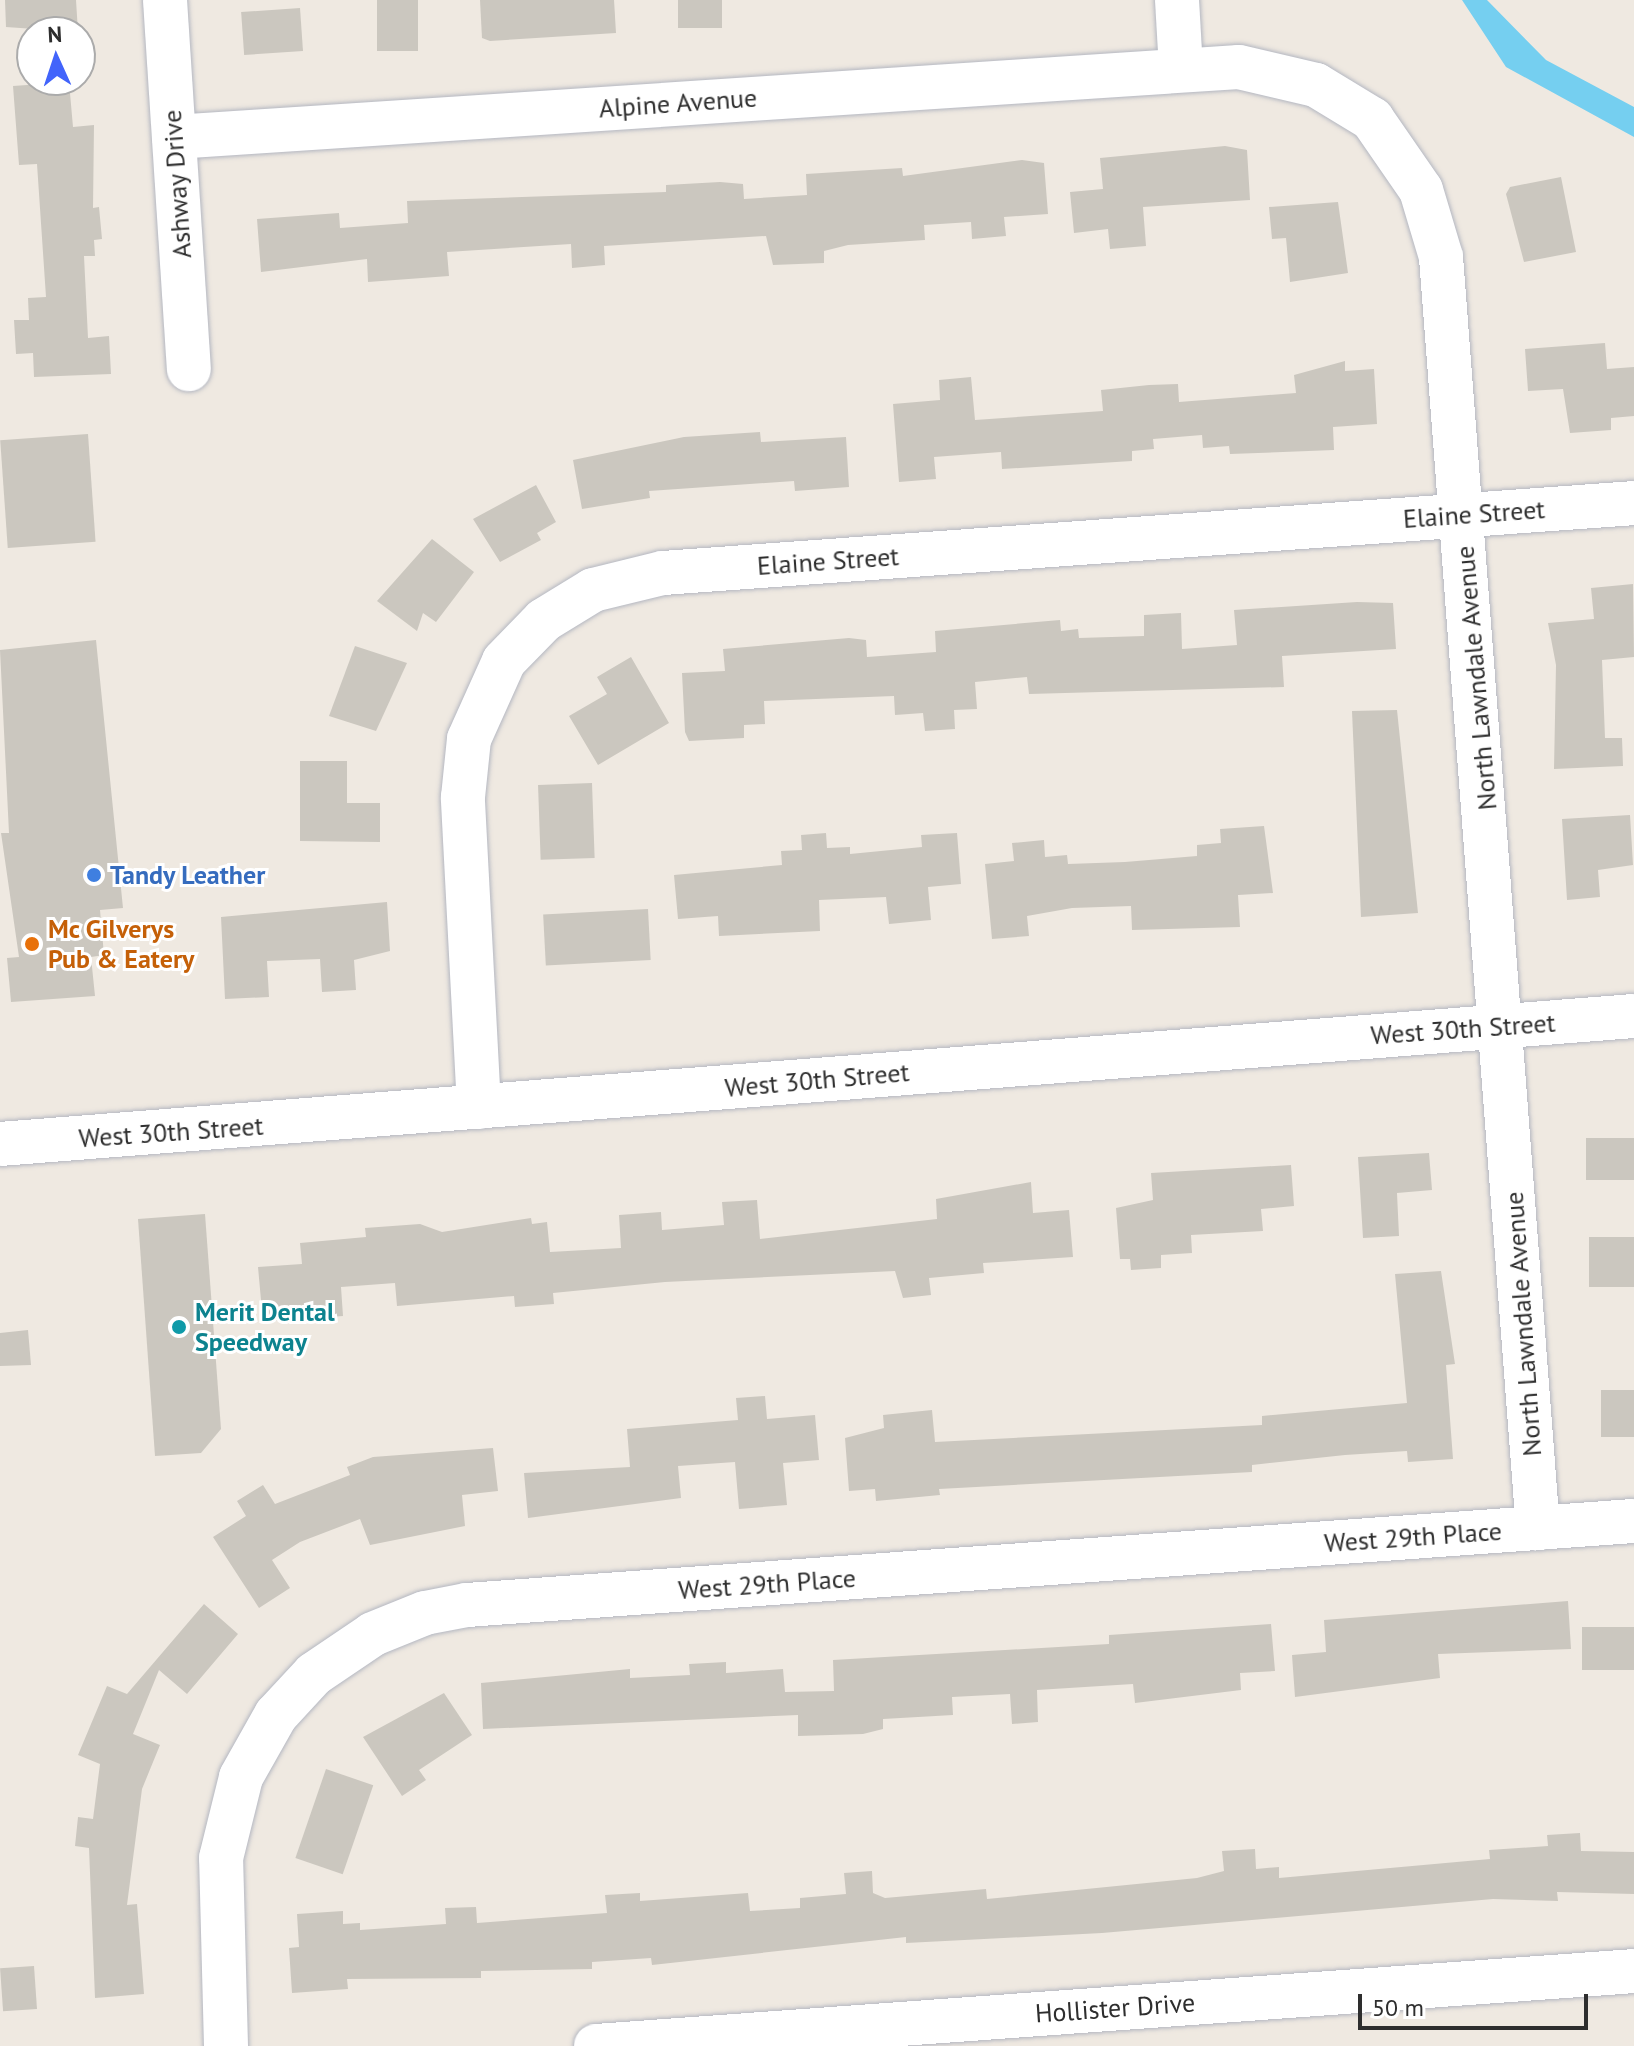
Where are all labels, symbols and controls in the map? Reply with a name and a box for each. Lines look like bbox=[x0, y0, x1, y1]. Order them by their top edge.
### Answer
north arrow bbox=[16, 16, 96, 96]
text: N bbox=[47, 20, 63, 48]
street label: Alpine Avenue bbox=[597, 82, 759, 124]
street label: Ashway Drive bbox=[156, 108, 198, 260]
street label: Elaine Street bbox=[1402, 493, 1546, 535]
street label: Elaine Street bbox=[756, 540, 900, 582]
street label: North Lawndale Avenue bbox=[1449, 544, 1503, 812]
place label: Tandy Leather bbox=[110, 859, 266, 891]
marker: Tandy Leather bbox=[85, 866, 103, 884]
place label: Mc Gilverys Pub & Eatery bbox=[48, 913, 195, 974]
marker: Mc Gilverys Pub & Eatery bbox=[23, 935, 41, 953]
street label: West 30th Street bbox=[1370, 1007, 1556, 1051]
street label: West 30th Street bbox=[723, 1056, 911, 1104]
street label: West 30th Street bbox=[78, 1110, 264, 1154]
street label: North Lawndale Avenue bbox=[1498, 1190, 1548, 1458]
place label: Merit Dental Speedway bbox=[195, 1296, 335, 1358]
marker: Merit Dental Speedway bbox=[170, 1318, 188, 1336]
street label: West 29th Place bbox=[1323, 1515, 1503, 1559]
street label: West 29th Place bbox=[677, 1562, 857, 1606]
scale bar bbox=[1362, 1978, 1592, 2028]
street label: Hollister Drive bbox=[1034, 1987, 1196, 2029]
text: 50 m bbox=[1372, 1992, 1424, 2023]

